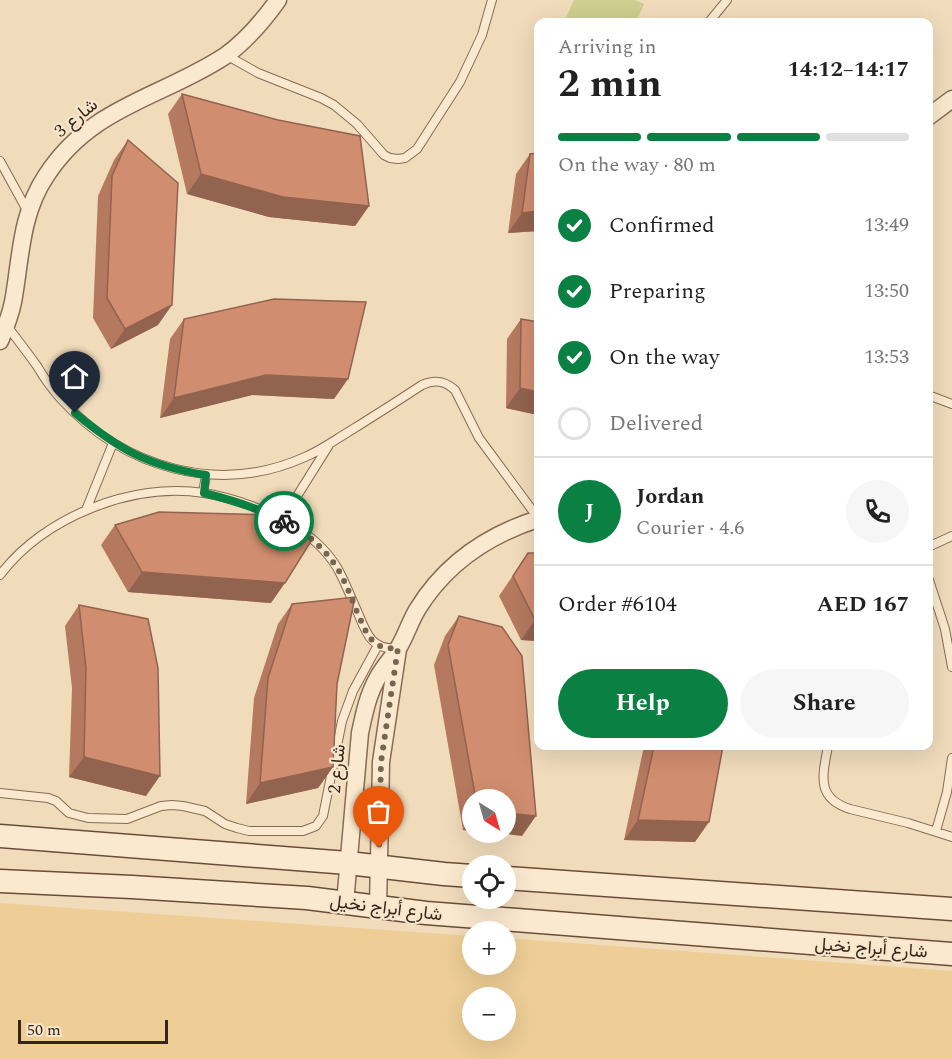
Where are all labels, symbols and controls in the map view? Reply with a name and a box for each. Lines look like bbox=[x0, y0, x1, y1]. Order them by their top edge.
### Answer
text: Arriving in bbox=[558, 32, 656, 62]
text: 14:12–14:17 bbox=[787, 53, 909, 86]
text: 2 min bbox=[558, 55, 662, 114]
street label: شارع 3 bbox=[48, 92, 104, 144]
text: On the way · 80 m bbox=[558, 150, 716, 180]
icon: check bbox=[558, 209, 591, 242]
text: Confirmed bbox=[609, 209, 715, 242]
text: 13:49 bbox=[864, 210, 909, 240]
icon: check bbox=[558, 275, 591, 308]
text: Preparing bbox=[609, 275, 706, 308]
text: 13:50 bbox=[864, 276, 909, 306]
icon: check bbox=[558, 341, 591, 374]
text: On the way bbox=[609, 341, 720, 374]
text: 13:53 bbox=[864, 342, 909, 372]
pin bbox=[49, 351, 100, 413]
icon: home bbox=[58, 360, 91, 393]
text: Delivered bbox=[609, 407, 703, 440]
text: Jordan bbox=[636, 480, 704, 513]
button: phone bbox=[846, 480, 909, 543]
courier bbox=[254, 491, 314, 551]
text: J bbox=[585, 495, 594, 528]
icon: bike bbox=[268, 505, 301, 538]
text: Courier · 4.6 bbox=[636, 513, 744, 543]
text: Order #6104 bbox=[558, 588, 677, 621]
text: AED 167 bbox=[817, 588, 909, 621]
button: Help bbox=[558, 669, 728, 738]
button: Share bbox=[740, 669, 909, 738]
street label: شارع 2 bbox=[321, 743, 353, 795]
pin bbox=[353, 786, 404, 848]
north arrow bbox=[462, 789, 516, 843]
map controls bbox=[462, 789, 516, 1041]
icon: bag bbox=[362, 795, 395, 828]
button: locate bbox=[462, 855, 516, 909]
street label: شارع أبراج نخيل bbox=[328, 888, 444, 928]
button: + bbox=[462, 921, 516, 975]
street label: شارع أبراج نخيل bbox=[814, 931, 928, 965]
button: − bbox=[462, 987, 516, 1041]
scale bar bbox=[18, 1017, 168, 1044]
text: 50 m bbox=[27, 1018, 61, 1042]

